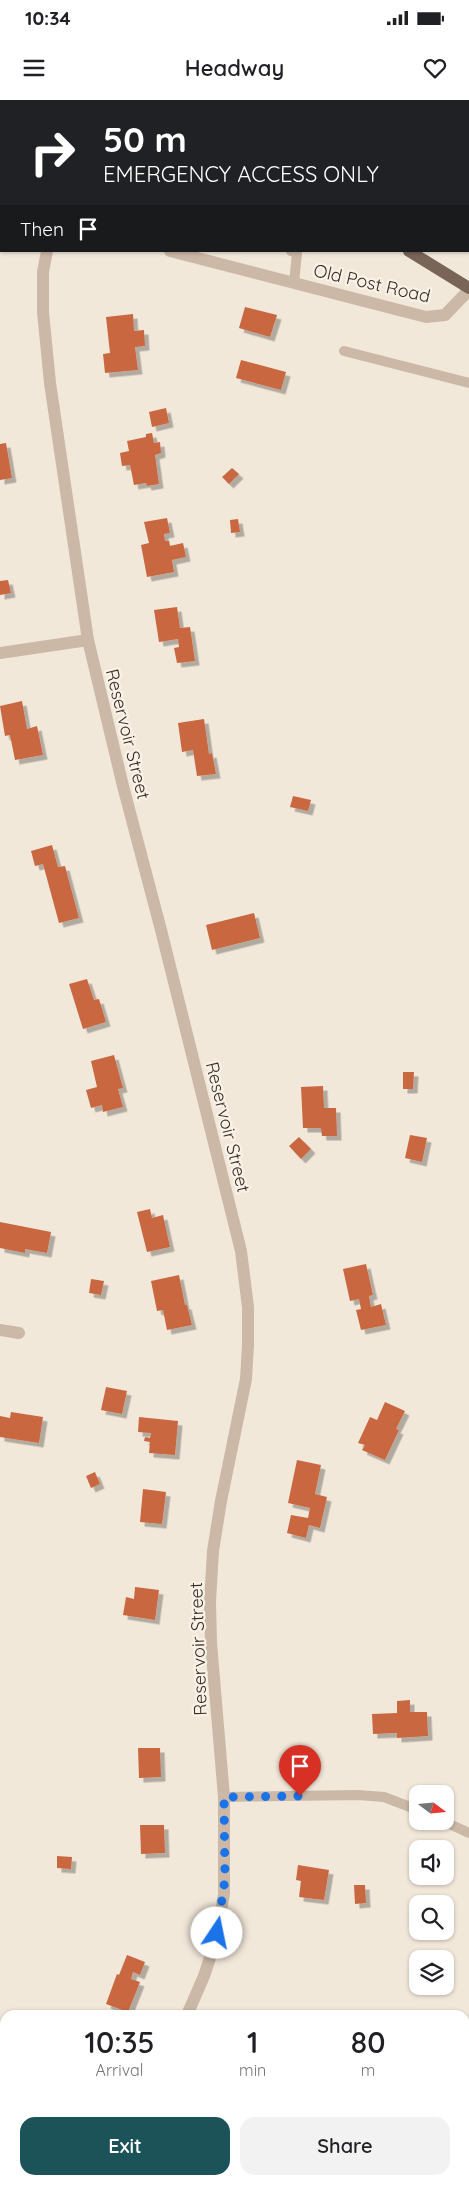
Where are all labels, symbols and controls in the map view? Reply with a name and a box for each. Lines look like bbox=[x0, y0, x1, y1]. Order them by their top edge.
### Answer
text: 10:34 bbox=[25, 6, 71, 30]
icon: menu bbox=[20, 54, 48, 82]
text: Headway bbox=[185, 54, 284, 82]
icon: heart bbox=[421, 54, 449, 82]
text: 50 m bbox=[103, 117, 187, 161]
icon: right bbox=[20, 120, 85, 185]
text: EMERGENCY ACCESS ONLY bbox=[103, 160, 379, 188]
icon: arrive bbox=[74, 215, 102, 243]
text: Then bbox=[20, 217, 64, 241]
street label: Old Post Road bbox=[311, 258, 433, 308]
street label: Reservoir Street bbox=[101, 666, 155, 802]
street label: Reservoir Street bbox=[201, 1059, 255, 1195]
street label: Reservoir Street bbox=[184, 1582, 212, 1716]
pin bbox=[279, 1745, 321, 1796]
icon: arrive bbox=[286, 1752, 314, 1780]
north arrow bbox=[409, 1785, 454, 1830]
map controls bbox=[409, 1785, 454, 1995]
button: sound bbox=[409, 1840, 454, 1885]
button: search bbox=[409, 1895, 454, 1940]
position arrow bbox=[190, 1906, 242, 1958]
button: layers bbox=[409, 1950, 454, 1995]
text: 10:35 bbox=[85, 2023, 155, 2061]
text: 1 bbox=[247, 2023, 258, 2061]
text: 80 bbox=[351, 2023, 385, 2061]
text: Arrival bbox=[96, 2060, 143, 2080]
text: min bbox=[239, 2060, 266, 2080]
text: m bbox=[361, 2060, 375, 2080]
button: Exit bbox=[20, 2117, 230, 2175]
button: Share bbox=[240, 2117, 450, 2175]

